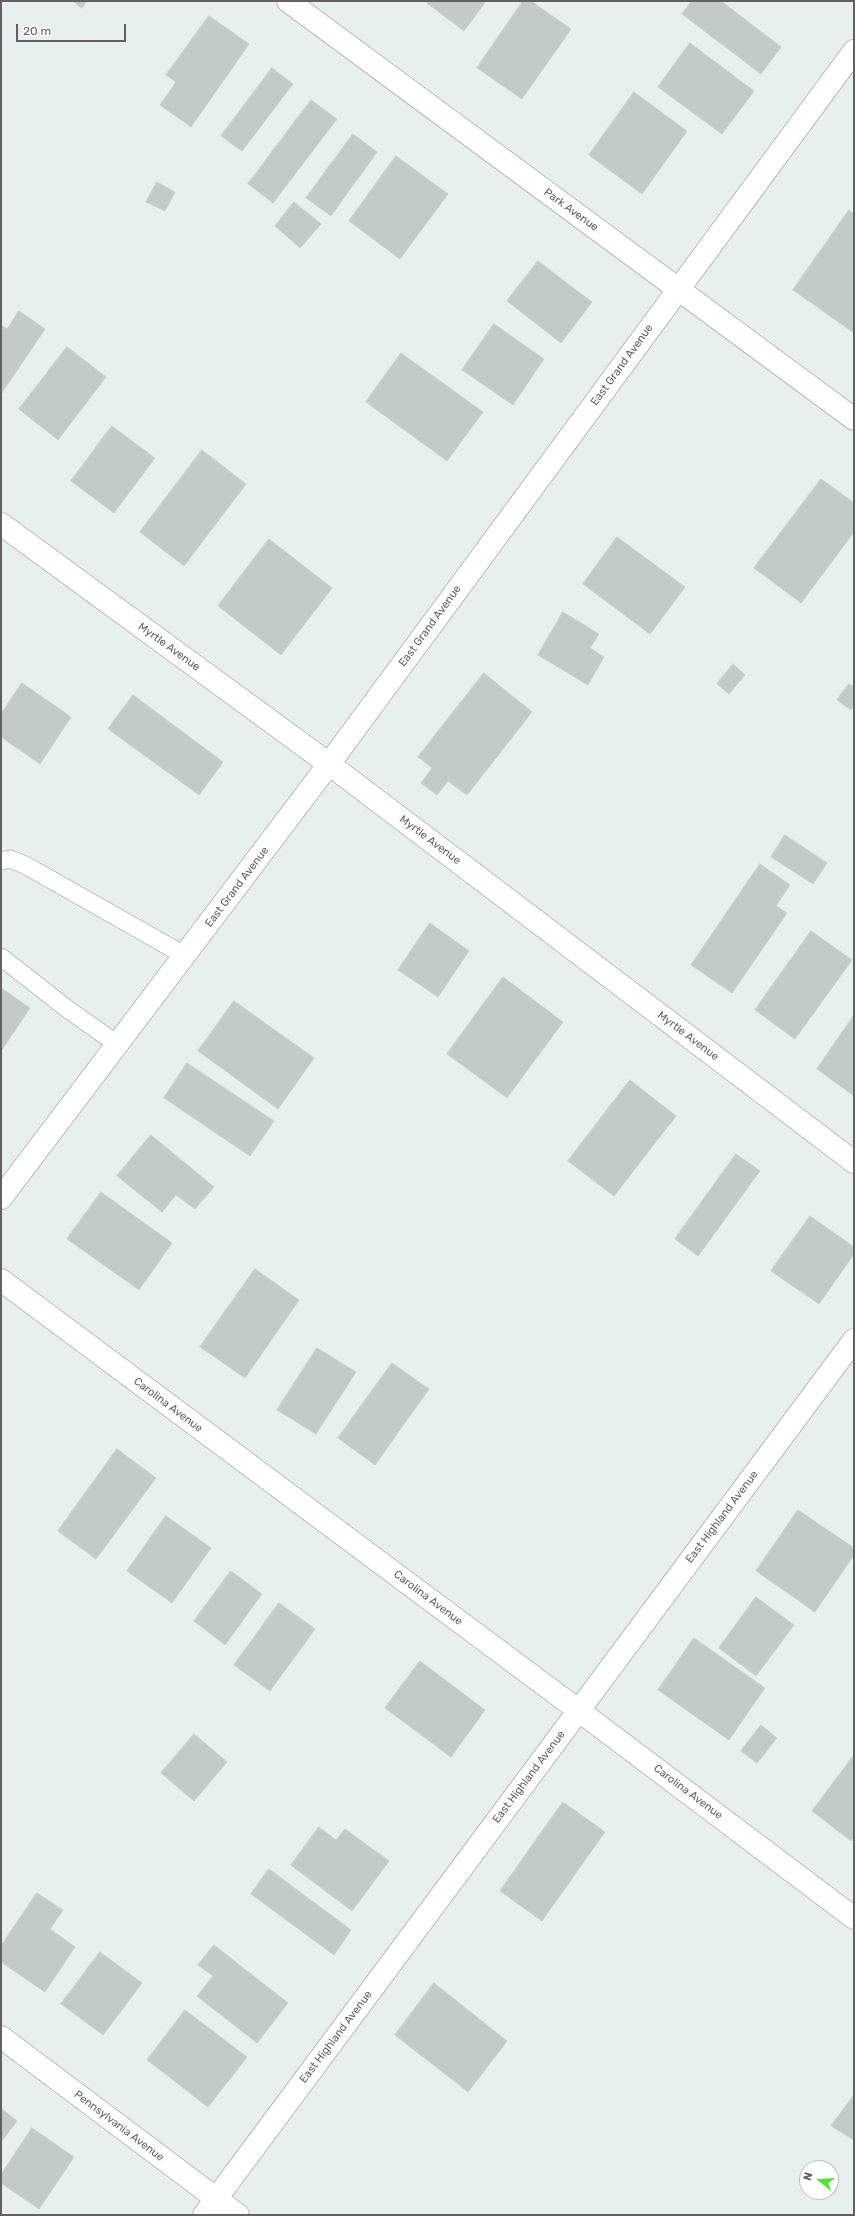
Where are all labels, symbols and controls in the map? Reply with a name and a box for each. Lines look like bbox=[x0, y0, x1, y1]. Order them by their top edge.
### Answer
scale bar bbox=[18, 16, 128, 42]
text: 20 m bbox=[23, 24, 51, 38]
street label: Park Avenue bbox=[541, 186, 601, 234]
street label: East Grand Avenue bbox=[588, 322, 656, 408]
street label: East Grand Avenue bbox=[396, 583, 464, 669]
street label: Myrtle Avenue bbox=[135, 620, 203, 674]
street label: Myrtle Avenue bbox=[397, 813, 463, 867]
street label: East Grand Avenue bbox=[202, 844, 272, 930]
street label: Myrtle Avenue bbox=[655, 1009, 721, 1063]
street label: Carolina Avenue bbox=[131, 1375, 205, 1435]
street label: East Highland Avenue bbox=[683, 1468, 761, 1566]
street label: Carolina Avenue bbox=[391, 1568, 465, 1628]
street label: East Highland Avenue bbox=[490, 1728, 568, 1826]
street label: Carolina Avenue bbox=[651, 1762, 725, 1822]
street label: East Highland Avenue bbox=[297, 1988, 375, 2086]
street label: Pennsylvania Avenue bbox=[71, 2088, 167, 2164]
north arrow bbox=[799, 2160, 839, 2200]
text: N bbox=[801, 2171, 815, 2182]

